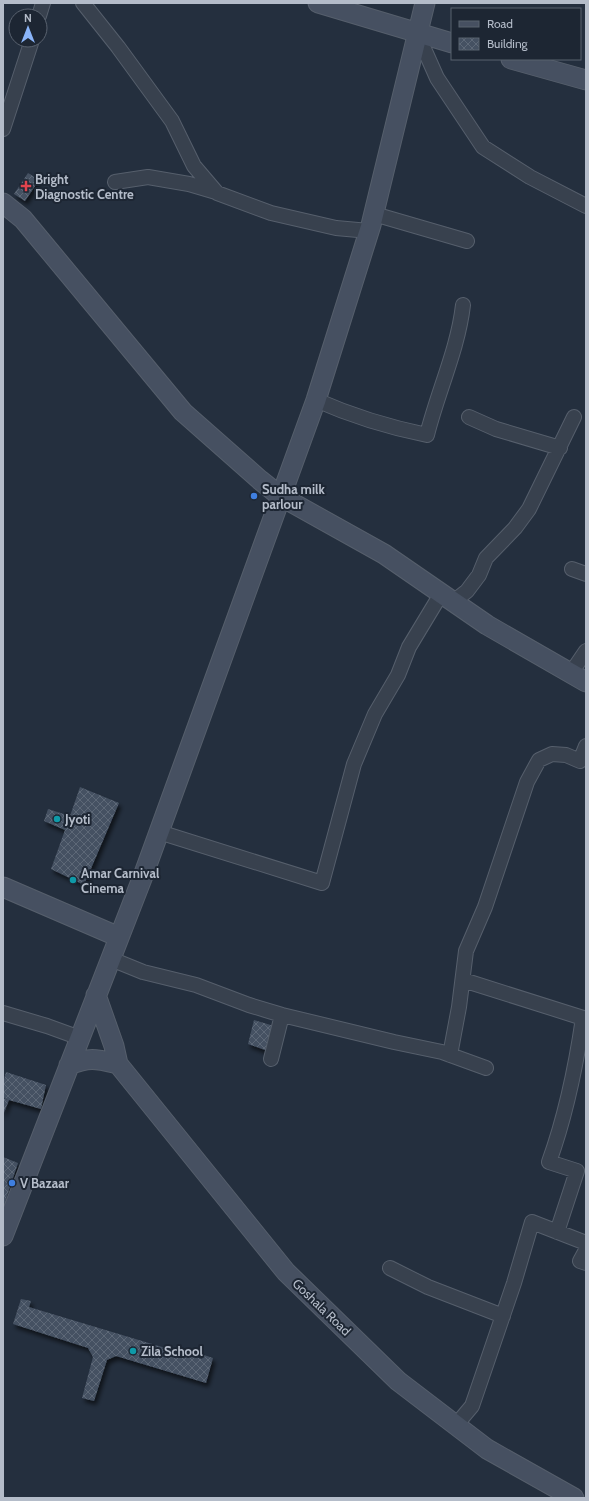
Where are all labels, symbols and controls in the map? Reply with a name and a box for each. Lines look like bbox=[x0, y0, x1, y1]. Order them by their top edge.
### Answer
north arrow bbox=[8, 8, 48, 48]
legend bbox=[451, 8, 581, 60]
text: N bbox=[24, 11, 32, 25]
text: Road bbox=[487, 16, 513, 31]
text: Building bbox=[487, 36, 529, 51]
place label: Bright Diagnostic Centre bbox=[35, 171, 134, 202]
marker: Bright Diagnostic Centre bbox=[20, 180, 32, 192]
place label: Sudha milk parlour bbox=[262, 481, 325, 512]
marker: Sudha milk parlour bbox=[249, 491, 259, 501]
place label: Jyoti bbox=[64, 811, 90, 827]
marker: Jyoti bbox=[52, 814, 62, 824]
place label: Amar Carnival Cinema bbox=[81, 865, 160, 896]
marker: Amar Carnival Cinema bbox=[68, 875, 78, 885]
place label: V Bazaar bbox=[20, 1175, 70, 1191]
marker: V Bazaar bbox=[7, 1178, 17, 1188]
street label: Goshala Road bbox=[289, 1275, 355, 1339]
place label: Zila School bbox=[141, 1343, 203, 1359]
marker: Zila School bbox=[128, 1346, 138, 1356]

